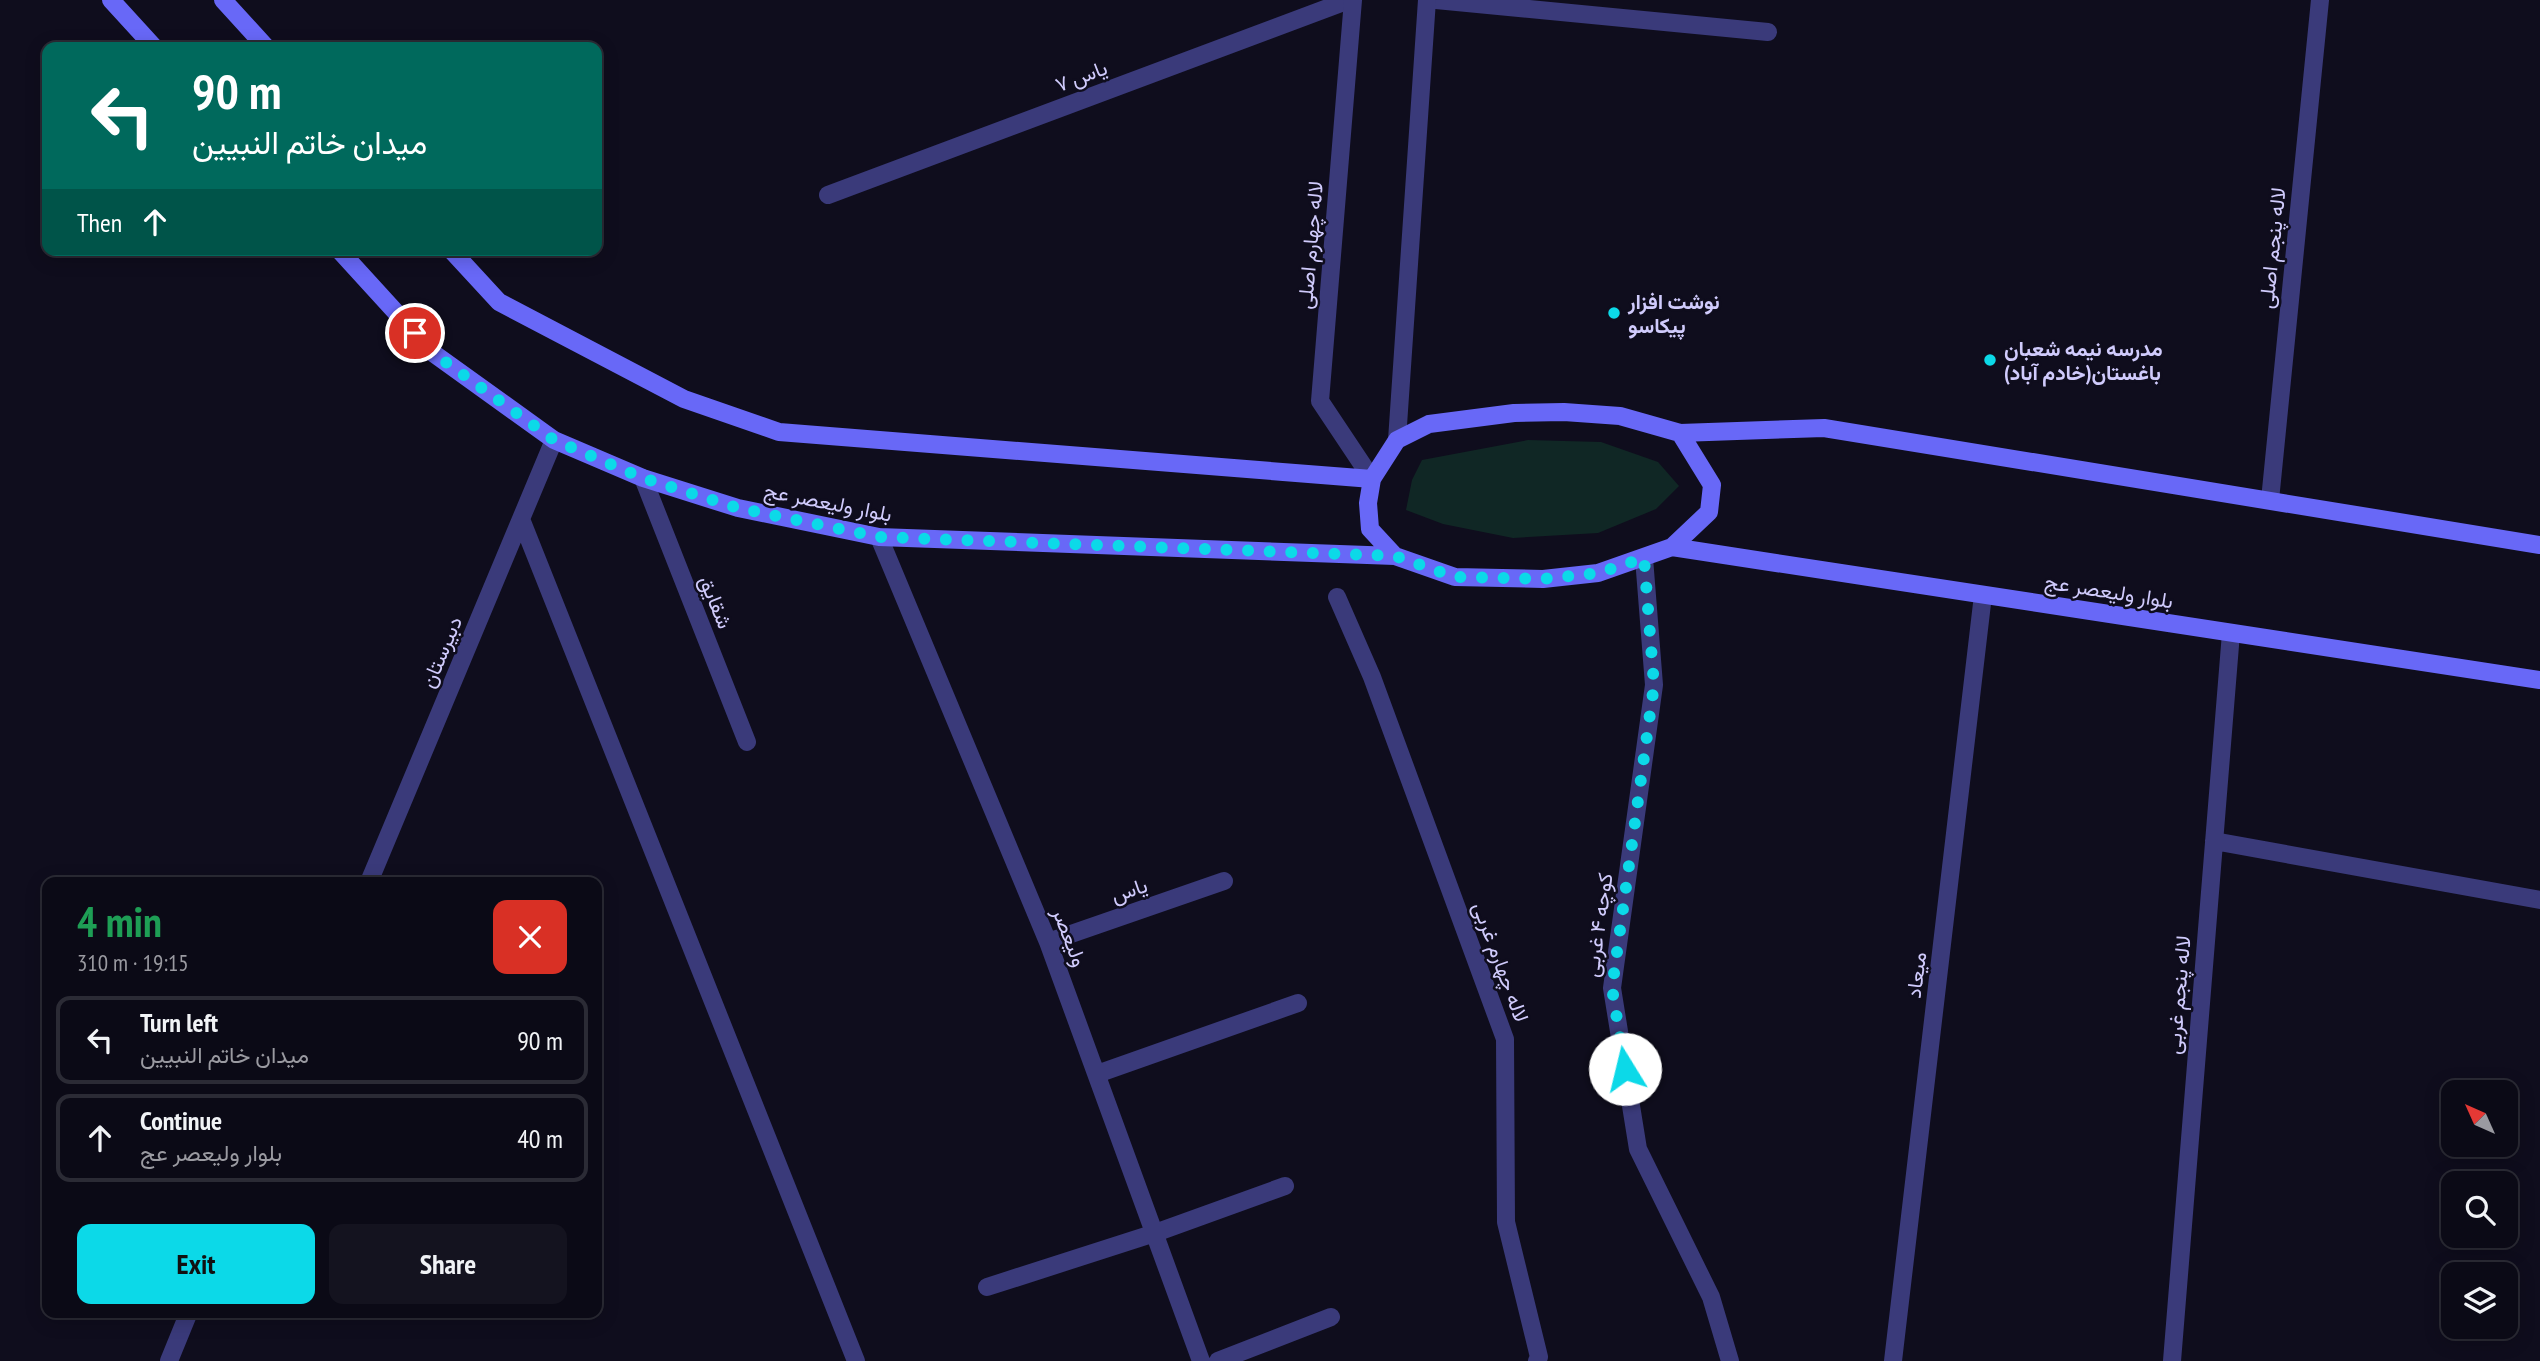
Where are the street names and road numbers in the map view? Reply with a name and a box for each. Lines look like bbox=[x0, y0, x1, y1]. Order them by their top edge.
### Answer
street label: یاس ۷ bbox=[1051, 54, 1111, 98]
street label: لاله چهارم اصلی bbox=[1291, 180, 1330, 310]
street label: لاله پنجم اصلی bbox=[2252, 186, 2293, 310]
street label: بلوار ولیعصر عج bbox=[762, 476, 894, 529]
street label: بلوار ولیعصر عج bbox=[2043, 568, 2175, 615]
street label: شقایق bbox=[693, 571, 739, 633]
street label: دبیرستان bbox=[414, 612, 468, 692]
street label: یاس bbox=[1107, 871, 1151, 909]
street label: کوچه ۴ غربی bbox=[1577, 871, 1620, 979]
street label: لاله چهارم غربی bbox=[1466, 898, 1535, 1026]
street label: ولیعصر bbox=[1046, 903, 1094, 970]
street label: لاله پنجم غربی bbox=[2159, 934, 2198, 1056]
street label: میعاد bbox=[1900, 950, 1932, 1000]

